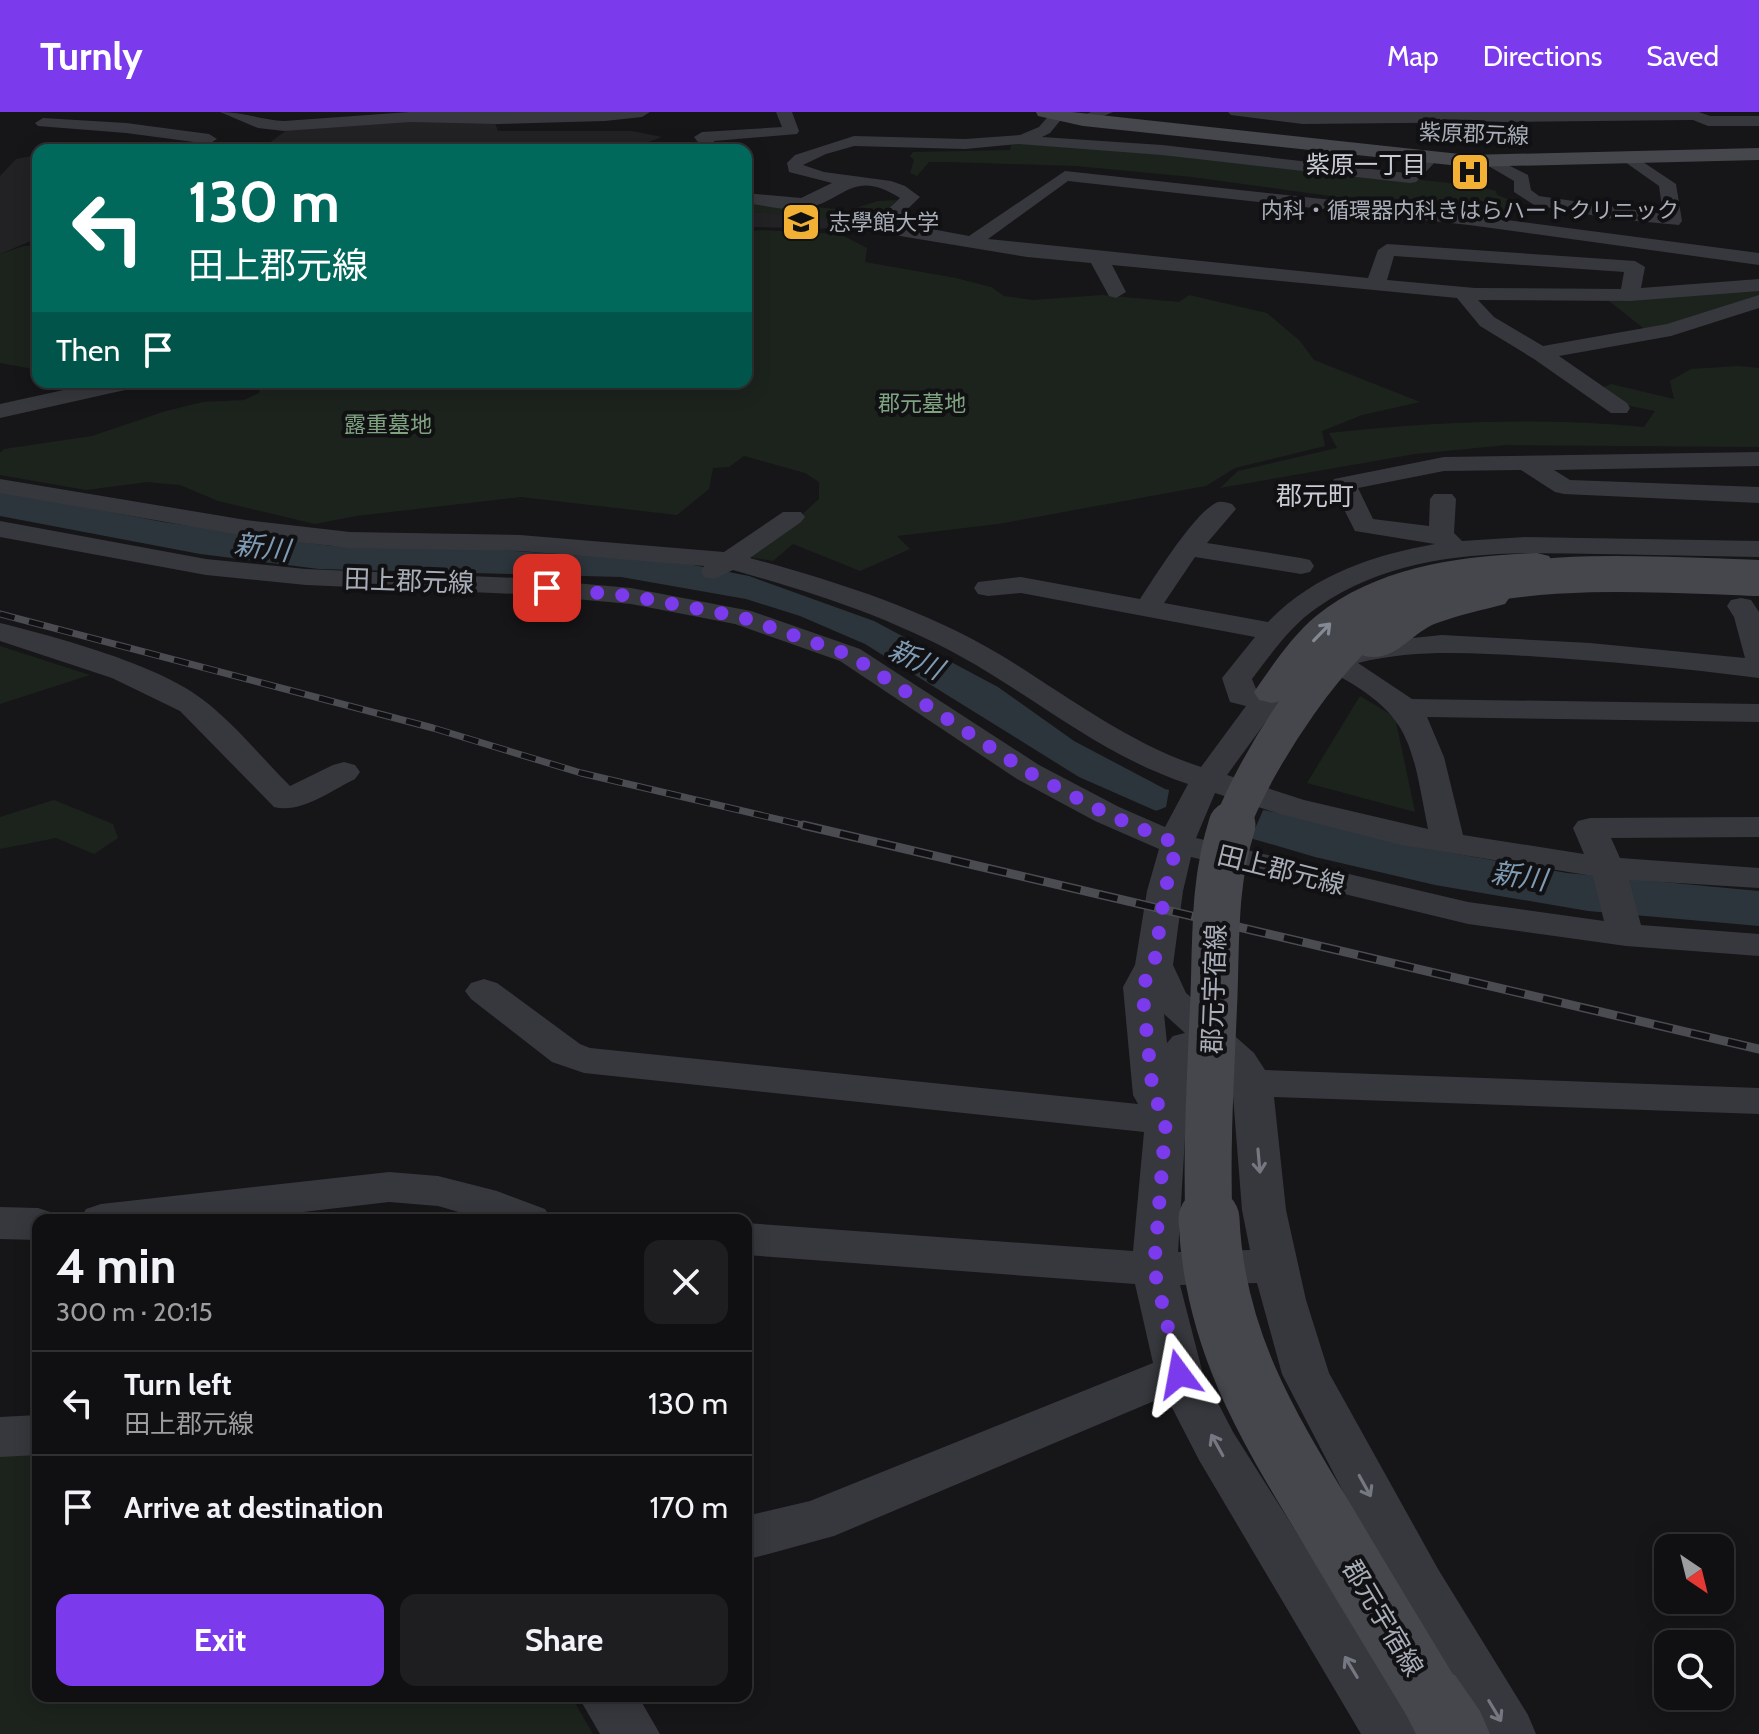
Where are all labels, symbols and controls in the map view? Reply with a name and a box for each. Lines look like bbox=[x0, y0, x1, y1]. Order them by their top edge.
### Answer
text: Turnly bbox=[40, 33, 143, 80]
text: Map bbox=[1387, 39, 1439, 73]
text: Directions bbox=[1483, 39, 1602, 73]
text: Saved bbox=[1646, 39, 1719, 73]
street label: 紫原郡元線 bbox=[1419, 119, 1529, 149]
district label: 紫原一丁目 bbox=[1306, 150, 1426, 179]
hospital icon: 内科・循環器内科きはらハートクリニック bbox=[1449, 151, 1491, 193]
text: 130 m bbox=[188, 168, 340, 236]
icon: left bbox=[56, 176, 160, 280]
place label: 内科・循環器内科きはらハートクリニック bbox=[1261, 197, 1679, 224]
school or university icon: 志學館大学 bbox=[780, 201, 822, 243]
place label: 志學館大学 bbox=[829, 209, 939, 236]
text: 田上郡元線 bbox=[188, 243, 368, 287]
icon: arrive bbox=[136, 328, 180, 372]
text: Then bbox=[56, 332, 120, 369]
park label: 郡元墓地 bbox=[878, 390, 966, 417]
park label: 露重墓地 bbox=[344, 411, 432, 438]
district label: 郡元町 bbox=[1276, 480, 1354, 512]
water label: 新川 bbox=[232, 527, 295, 568]
pin bbox=[513, 554, 581, 622]
street label: 田上郡元線 bbox=[343, 563, 475, 599]
icon: arrive bbox=[525, 566, 569, 610]
one-way arrow bbox=[1312, 623, 1331, 642]
water label: 新川 bbox=[883, 632, 951, 688]
street label: 田上郡元線 bbox=[1214, 839, 1348, 901]
water label: 新川 bbox=[1489, 855, 1552, 897]
street label: 郡元宇宿線 bbox=[1196, 923, 1232, 1055]
one-way arrow bbox=[1252, 1147, 1267, 1174]
text: 4 min bbox=[56, 1237, 176, 1295]
button: close bbox=[644, 1240, 728, 1324]
text: 300 m · 20:15 bbox=[56, 1296, 213, 1328]
position arrow bbox=[1137, 1332, 1221, 1416]
text: Turn left bbox=[124, 1366, 232, 1403]
icon: left bbox=[56, 1381, 100, 1425]
text: 130 m bbox=[648, 1385, 728, 1422]
text: 田上郡元線 bbox=[124, 1408, 254, 1440]
one-way arrow bbox=[1208, 1434, 1224, 1457]
one-way arrow bbox=[1358, 1473, 1373, 1497]
icon: arrive bbox=[56, 1485, 100, 1529]
text: Arrive at destination bbox=[124, 1489, 384, 1526]
text: 170 m bbox=[649, 1489, 728, 1526]
north arrow bbox=[1654, 1534, 1734, 1614]
map controls bbox=[1654, 1534, 1734, 1710]
street label: 郡元宇宿線 bbox=[1336, 1554, 1430, 1682]
button: Exit bbox=[56, 1594, 384, 1686]
button: Share bbox=[400, 1594, 728, 1686]
button: search bbox=[1654, 1630, 1734, 1710]
one-way arrow bbox=[1343, 1656, 1359, 1679]
one-way arrow bbox=[1487, 1699, 1503, 1722]

